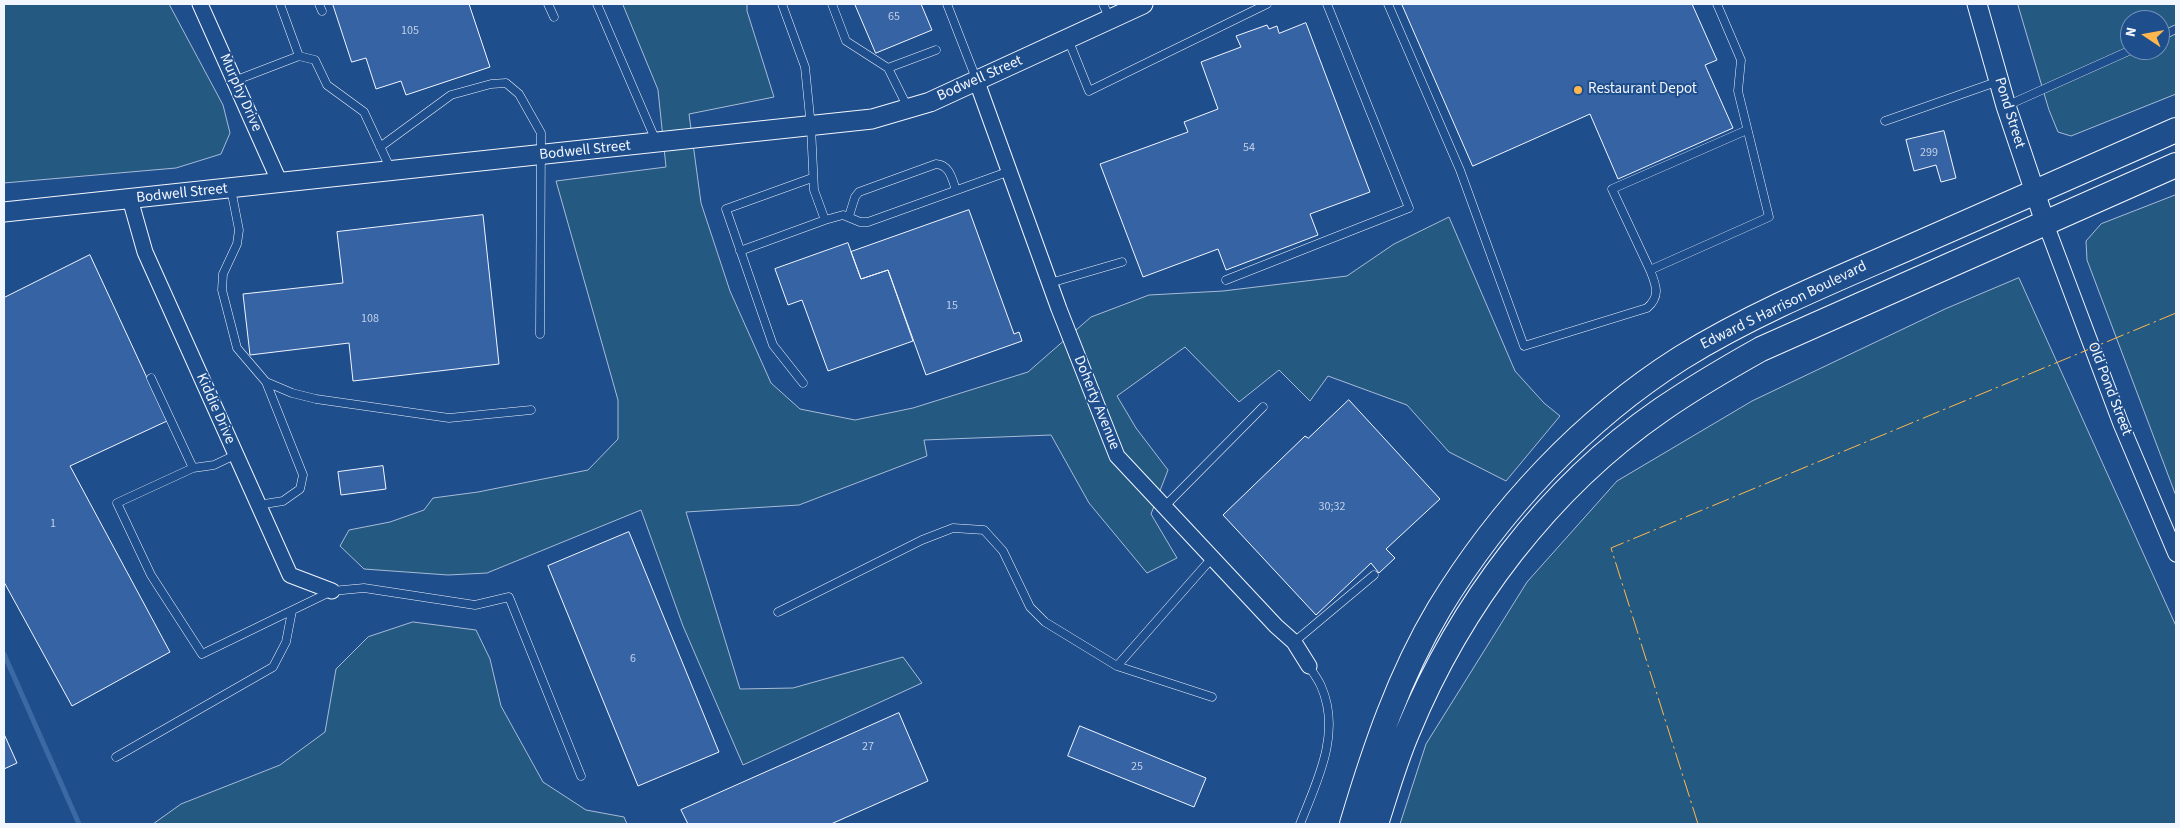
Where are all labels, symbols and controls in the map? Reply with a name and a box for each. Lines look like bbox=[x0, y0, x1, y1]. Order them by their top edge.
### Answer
house number: 65 bbox=[888, 10, 900, 24]
north arrow bbox=[2120, 10, 2170, 60]
house number: 105 bbox=[401, 24, 419, 38]
text: N bbox=[2121, 25, 2142, 39]
street label: Murphy Drive bbox=[215, 51, 265, 135]
street label: Bodwell Street bbox=[934, 52, 1026, 106]
street label: Pond Street bbox=[1990, 75, 2028, 151]
place label: Restaurant Depot bbox=[1588, 81, 1697, 99]
marker: Restaurant Depot bbox=[1572, 84, 1584, 96]
street label: Bodwell Street bbox=[538, 137, 632, 165]
house number: 54 bbox=[1243, 141, 1255, 155]
house number: 299 bbox=[1920, 146, 1938, 160]
street label: Bodwell Street bbox=[135, 180, 229, 208]
street label: Edward S Harrison Boulevard bbox=[1698, 258, 1870, 354]
house number: 15 bbox=[946, 299, 958, 313]
house number: 108 bbox=[361, 312, 379, 326]
street label: Old Pond Street bbox=[2083, 340, 2135, 438]
street label: Doherty Avenue bbox=[1069, 354, 1123, 452]
street label: Kiddie Drive bbox=[191, 371, 239, 447]
house number: 30;32 bbox=[1319, 500, 1345, 514]
house number: 1 bbox=[50, 517, 56, 531]
house number: 6 bbox=[630, 652, 636, 666]
house number: 27 bbox=[862, 740, 874, 754]
house number: 25 bbox=[1131, 760, 1143, 774]

